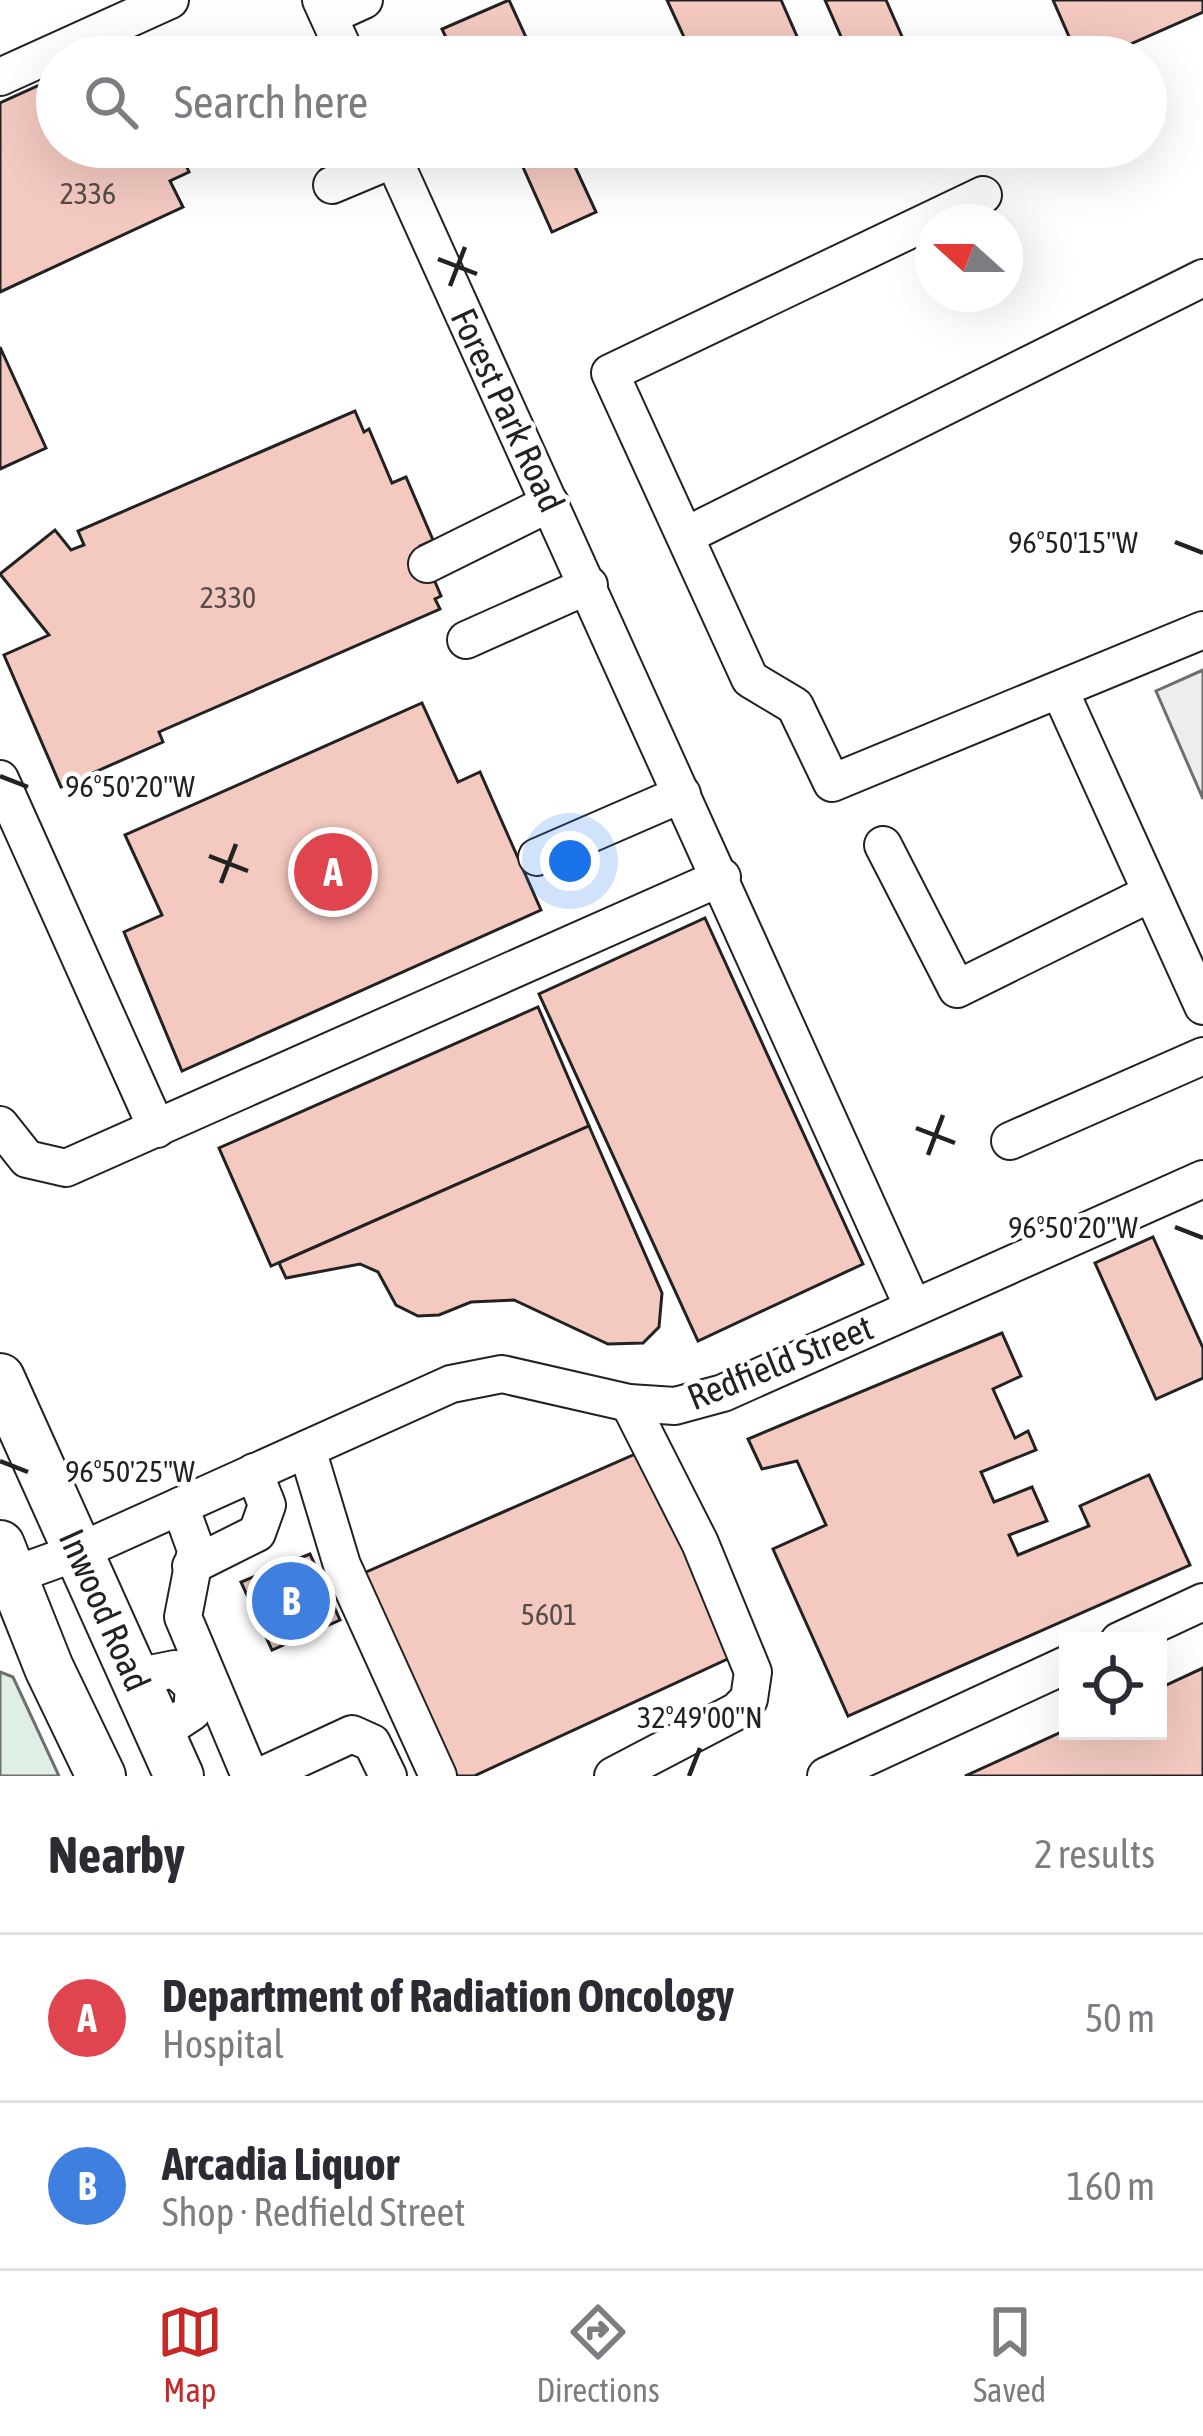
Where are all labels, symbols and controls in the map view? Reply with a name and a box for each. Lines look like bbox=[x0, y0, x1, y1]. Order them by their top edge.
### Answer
search box bbox=[36, 36, 1167, 168]
icon: search bbox=[78, 69, 144, 135]
text: Search here bbox=[174, 76, 368, 128]
house number: 2336 bbox=[60, 176, 116, 210]
north arrow bbox=[915, 204, 1023, 312]
street label: Forest Park Road bbox=[443, 302, 573, 518]
text: 96°50'15"W bbox=[1008, 525, 1138, 559]
house number: 2330 bbox=[200, 580, 256, 614]
text: 96°50'20"W bbox=[65, 769, 195, 803]
pin: A bbox=[294, 827, 372, 917]
your location bbox=[540, 831, 600, 891]
text: 96°50'20"W bbox=[1008, 1210, 1138, 1244]
street label: Redfield Street bbox=[681, 1306, 879, 1418]
text: 96°50'25"W bbox=[65, 1454, 195, 1488]
street label: Inwood Road bbox=[51, 1523, 159, 1697]
pin: B bbox=[252, 1556, 330, 1646]
house number: 5601 bbox=[521, 1597, 577, 1631]
map controls bbox=[1059, 1632, 1167, 1740]
button: locate bbox=[1059, 1632, 1167, 1740]
text: 32°49'00"N bbox=[637, 1700, 763, 1734]
text: Nearby bbox=[48, 1825, 185, 1884]
text: 2 results bbox=[1034, 1832, 1155, 1876]
text: Department of Radiation Oncology bbox=[162, 1970, 734, 2022]
text: A bbox=[77, 1996, 97, 2040]
text: 50 m bbox=[1085, 1996, 1155, 2040]
text: Hospital bbox=[162, 2022, 284, 2066]
text: Arcadia Liquor bbox=[162, 2138, 399, 2190]
text: B bbox=[78, 2164, 96, 2208]
text: 160 m bbox=[1067, 2164, 1155, 2208]
text: Shop · Redfield Street bbox=[162, 2190, 465, 2234]
tab: Map bbox=[157, 2299, 223, 2409]
tab: Directions bbox=[536, 2299, 660, 2409]
tab: Saved bbox=[973, 2299, 1046, 2409]

